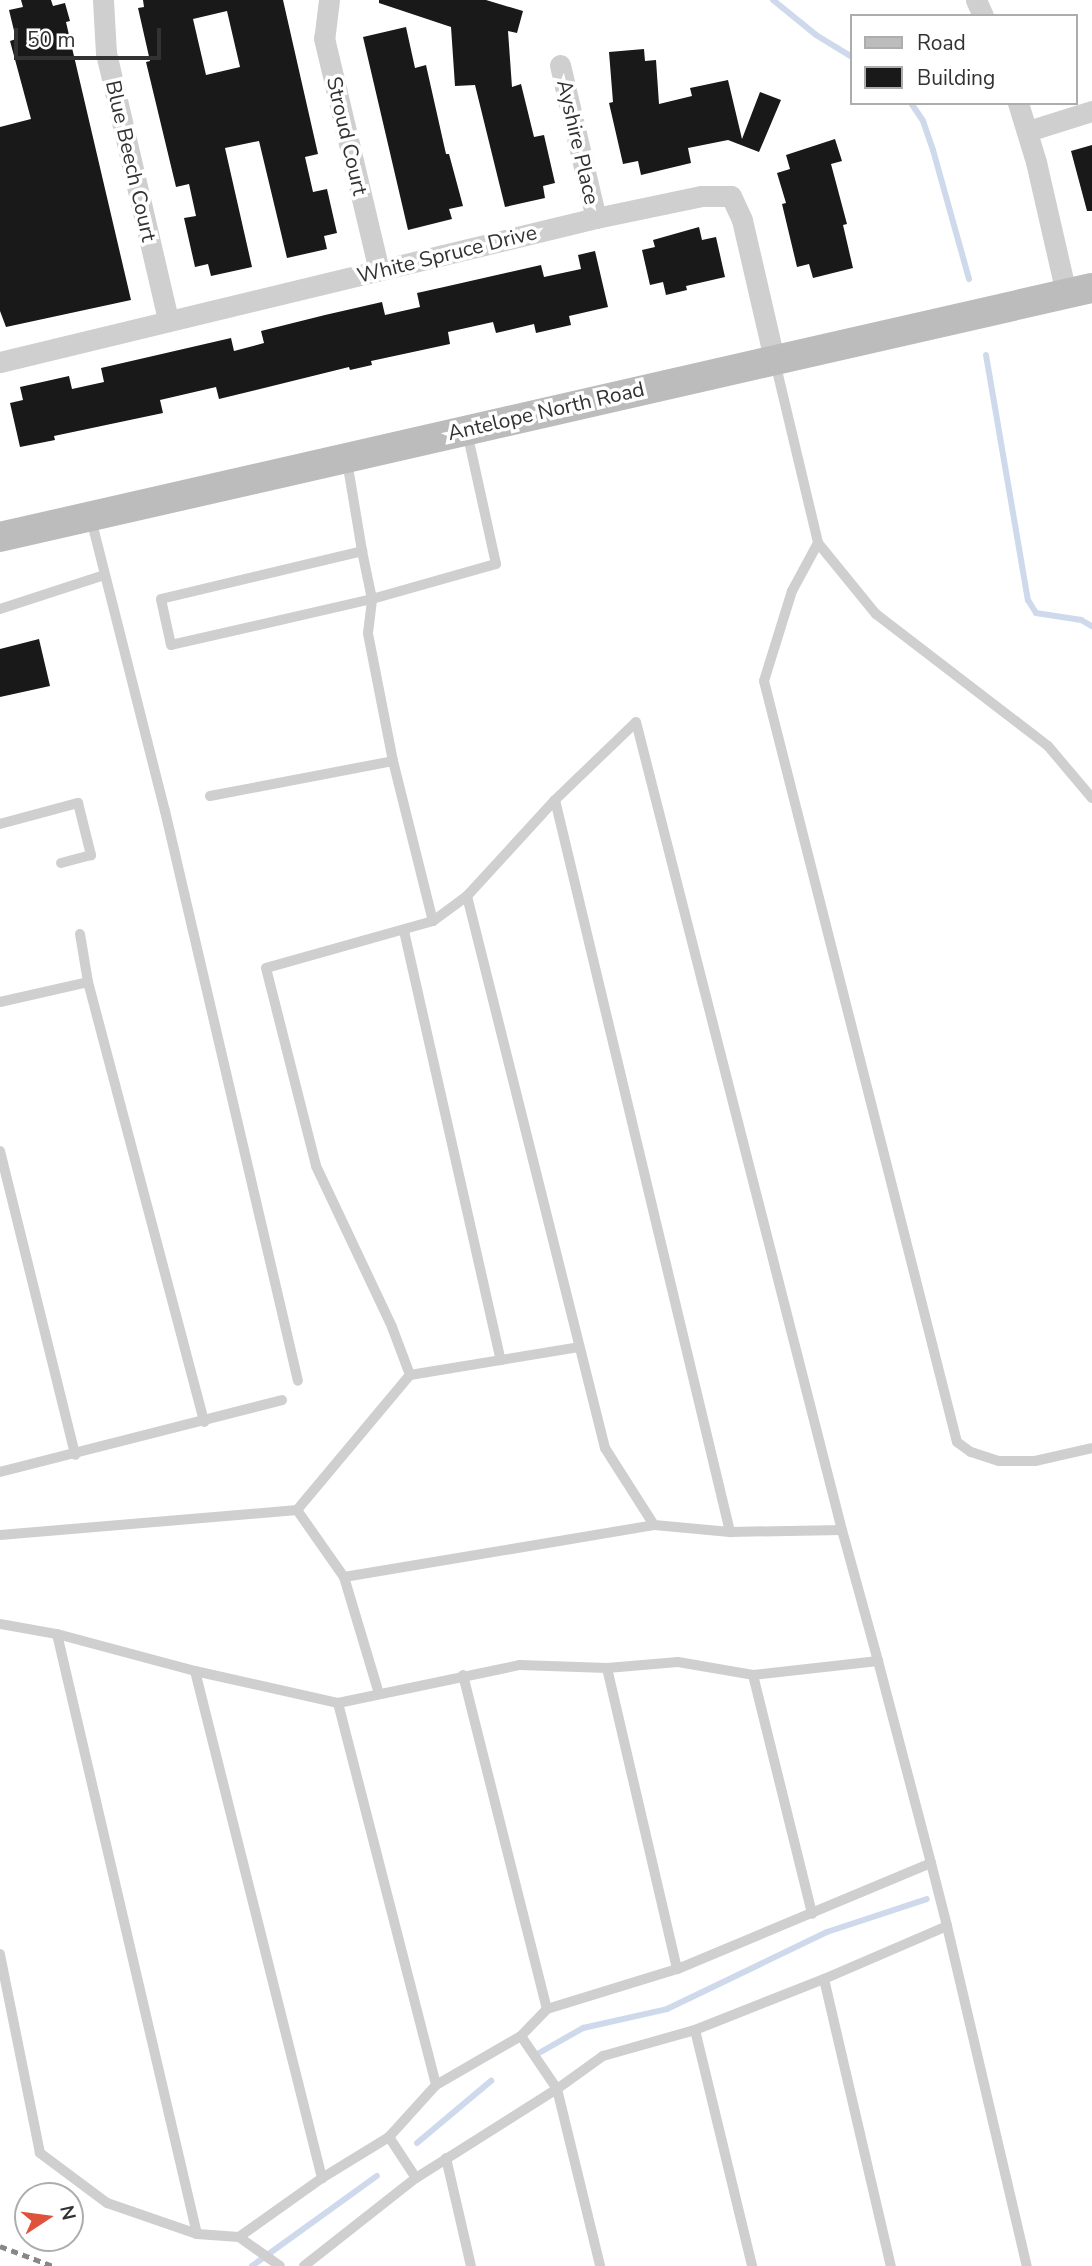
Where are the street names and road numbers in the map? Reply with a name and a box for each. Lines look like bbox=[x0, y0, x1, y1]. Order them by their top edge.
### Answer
street label: Stroud Court bbox=[321, 74, 373, 198]
street label: Ayshire Place bbox=[551, 77, 605, 207]
street label: Blue Beech Court bbox=[100, 78, 162, 244]
street label: White Spruce Drive bbox=[355, 220, 539, 288]
street label: Antelope North Road bbox=[445, 376, 647, 446]

